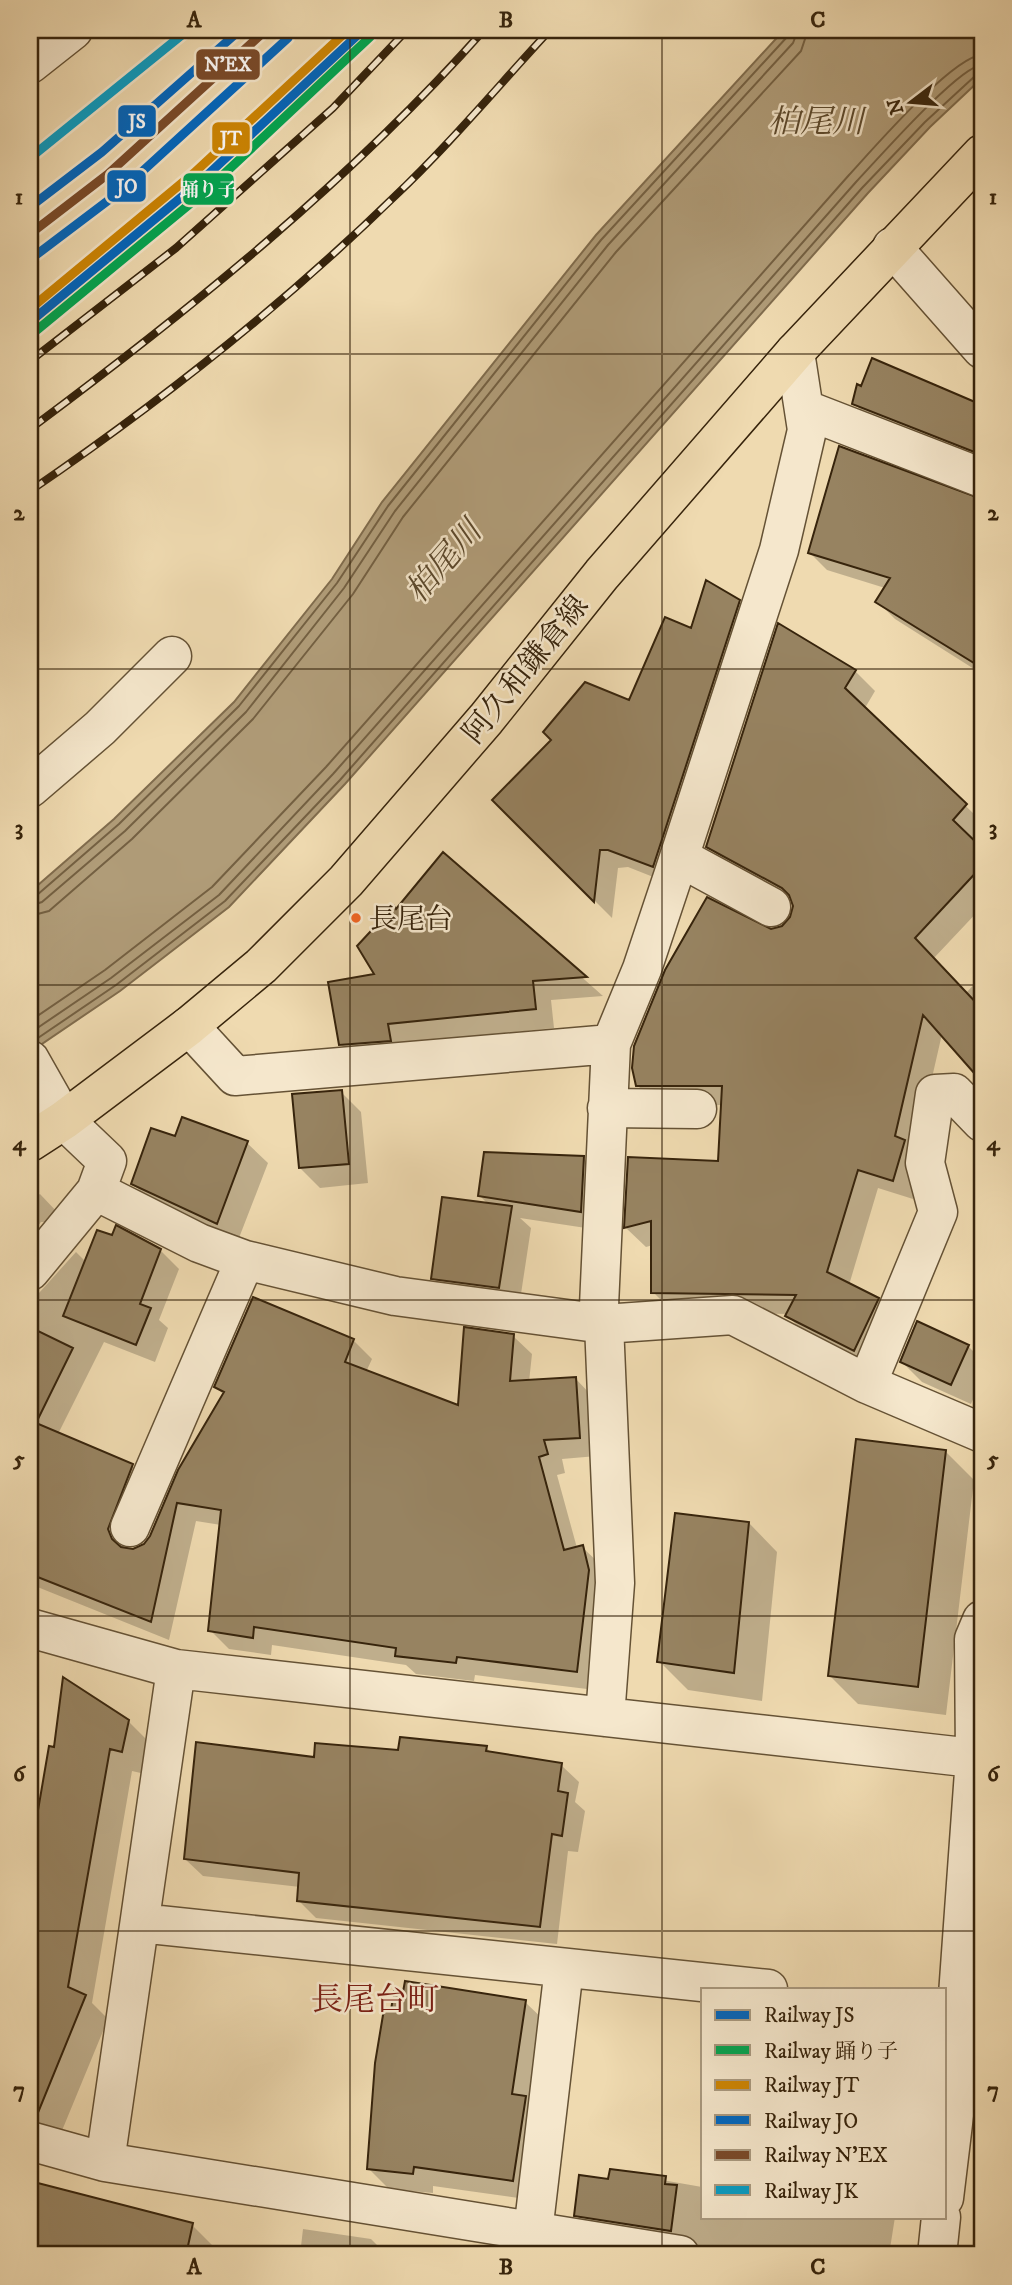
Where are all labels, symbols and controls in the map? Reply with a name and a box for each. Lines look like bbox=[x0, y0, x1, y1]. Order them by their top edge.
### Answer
text: A bbox=[186, 6, 203, 35]
text: B bbox=[499, 6, 513, 35]
text: C bbox=[810, 6, 826, 35]
line badge: N'EX bbox=[195, 48, 261, 81]
text: N'EX bbox=[204, 54, 252, 77]
north arrow bbox=[876, 66, 946, 136]
text: N bbox=[883, 95, 909, 117]
water label: 柏尾川 bbox=[768, 103, 867, 143]
line badge: JS bbox=[117, 104, 157, 138]
text: JS bbox=[126, 111, 146, 134]
line badge: JT bbox=[211, 121, 251, 155]
text: JT bbox=[218, 128, 243, 151]
line badge: JO bbox=[106, 169, 147, 203]
line badge: 踊り子 bbox=[182, 172, 235, 206]
text: JO bbox=[115, 176, 137, 199]
text: 踊り子 bbox=[179, 179, 237, 202]
text: 1 bbox=[15, 183, 23, 212]
text: 1 bbox=[989, 183, 997, 212]
text: 2 bbox=[13, 499, 25, 528]
text: 2 bbox=[987, 499, 999, 528]
water label: 柏尾川 bbox=[398, 511, 493, 612]
street label: 阿久和鎌倉線 bbox=[455, 588, 597, 752]
text: 3 bbox=[15, 814, 23, 843]
text: 3 bbox=[989, 814, 997, 843]
place label: 長尾台 bbox=[369, 902, 453, 937]
marker: 長尾台 bbox=[349, 911, 363, 925]
text: 4 bbox=[12, 1129, 27, 1158]
text: 4 bbox=[986, 1129, 1001, 1158]
text: 5 bbox=[12, 1445, 25, 1474]
text: 5 bbox=[986, 1445, 999, 1474]
text: 6 bbox=[13, 1760, 27, 1789]
text: 6 bbox=[987, 1760, 1001, 1789]
district label: 長尾台町 bbox=[311, 1981, 439, 2021]
legend bbox=[701, 1988, 946, 2218]
text: Railway JS bbox=[764, 2003, 854, 2029]
text: Railway 踊り子 bbox=[764, 2039, 898, 2065]
text: Railway JT bbox=[764, 2073, 860, 2099]
text: 7 bbox=[13, 2076, 25, 2105]
text: 7 bbox=[987, 2076, 999, 2105]
text: Railway JO bbox=[764, 2109, 858, 2135]
text: Railway N'EX bbox=[764, 2143, 888, 2169]
text: Railway JK bbox=[764, 2179, 859, 2205]
text: A bbox=[186, 2253, 203, 2282]
text: B bbox=[499, 2253, 513, 2282]
text: C bbox=[810, 2253, 826, 2282]

